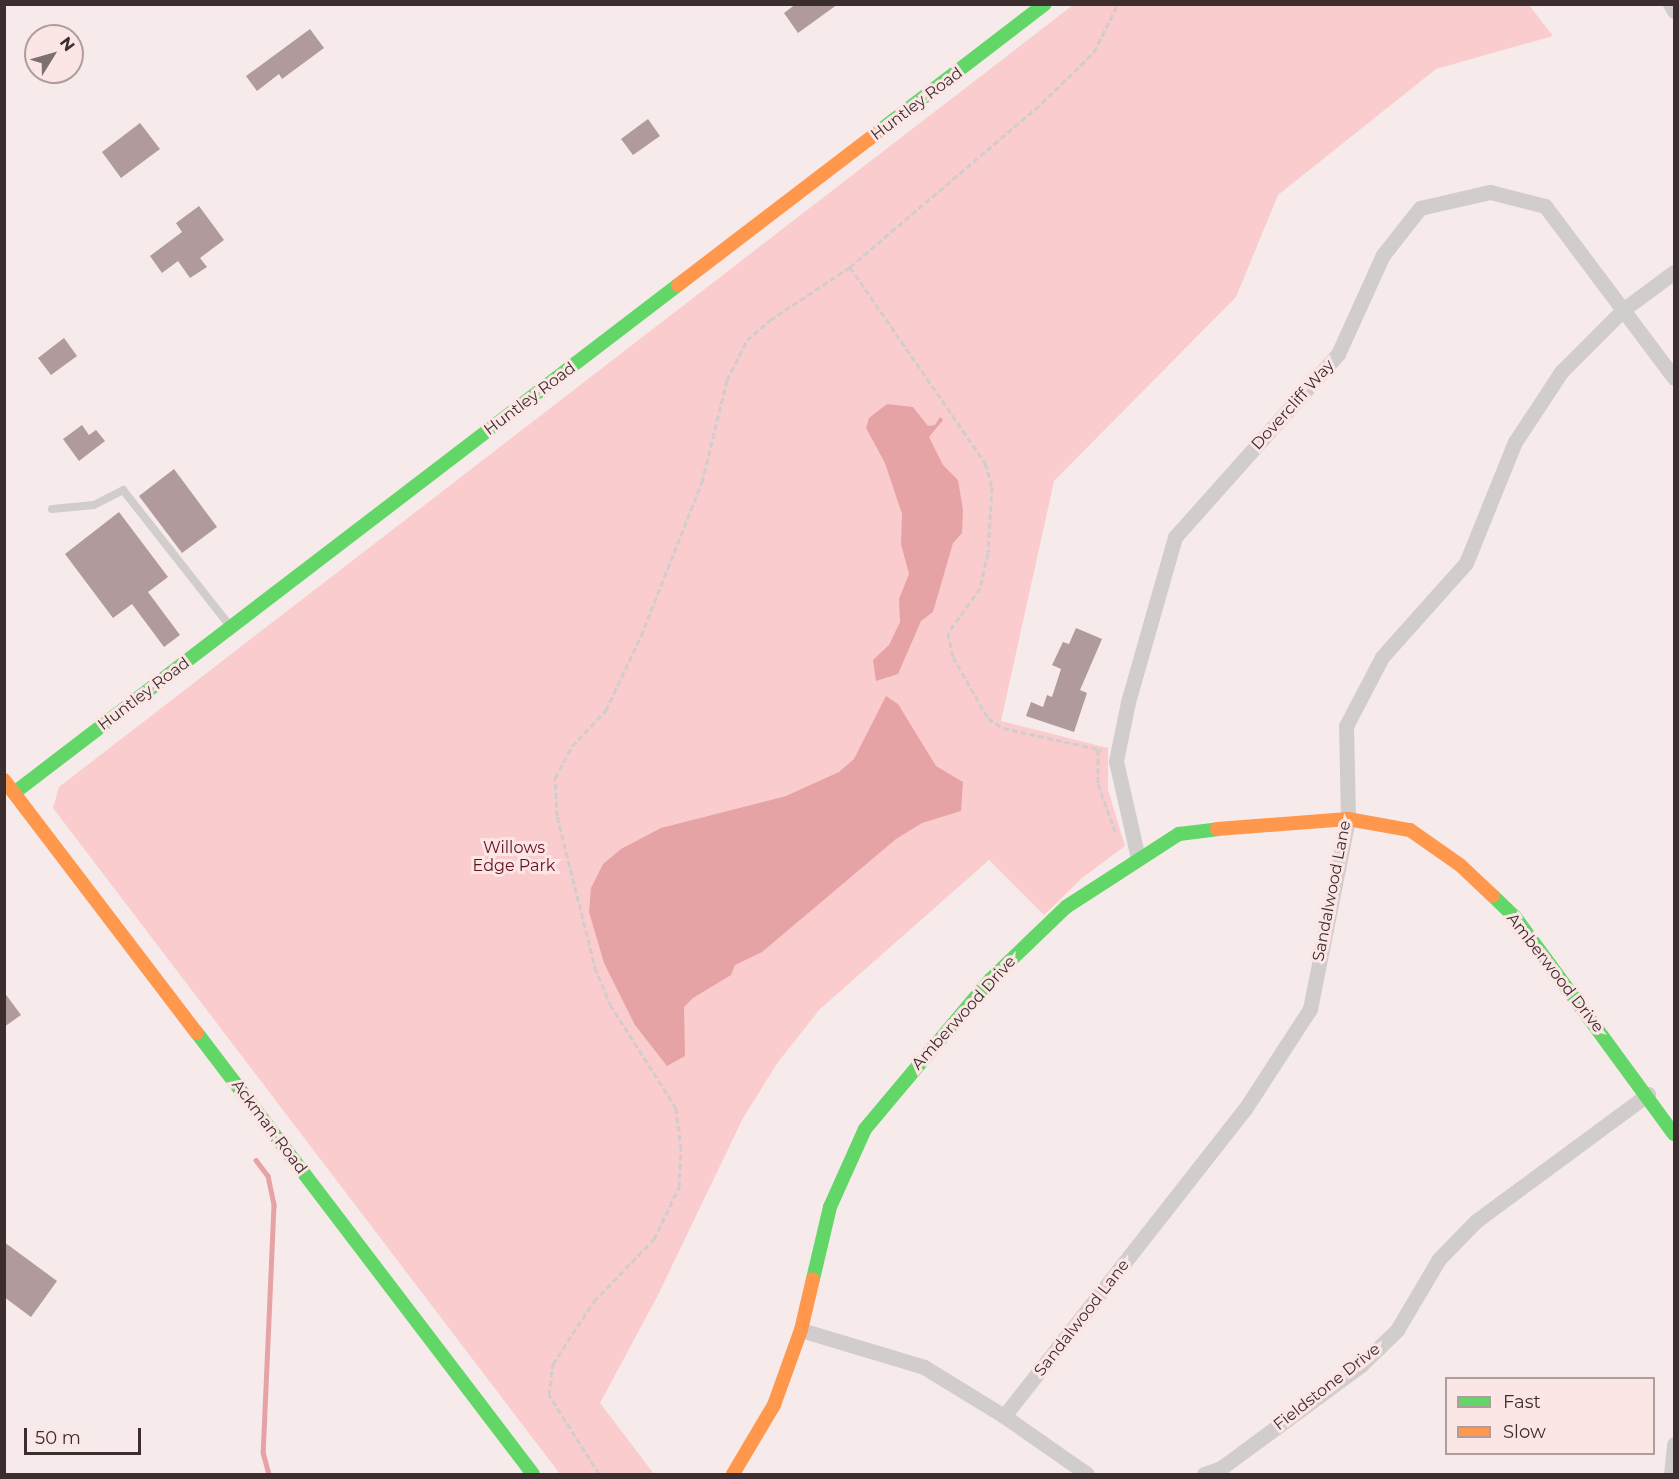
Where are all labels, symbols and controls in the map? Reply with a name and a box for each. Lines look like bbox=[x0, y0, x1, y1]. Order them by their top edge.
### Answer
north arrow bbox=[24, 24, 84, 84]
text: N bbox=[56, 33, 79, 55]
street label: Huntley Road bbox=[867, 63, 967, 145]
street label: Dovercliff Way bbox=[1248, 356, 1338, 454]
street label: Huntley Road bbox=[480, 358, 580, 440]
street label: Huntley Road bbox=[94, 653, 194, 735]
street label: Sandalwood Lane bbox=[1309, 819, 1355, 963]
park label: Willows Edge Park bbox=[473, 838, 555, 876]
street label: Amberwood Drive bbox=[1502, 909, 1608, 1037]
street label: Amberwood Drive bbox=[908, 952, 1020, 1074]
street label: Ackman Road bbox=[227, 1076, 311, 1178]
street label: Sandalwood Lane bbox=[1030, 1256, 1134, 1380]
street label: Fieldstone Drive bbox=[1270, 1339, 1384, 1435]
legend bbox=[1445, 1377, 1655, 1455]
text: Fast bbox=[1503, 1391, 1541, 1413]
scale bar bbox=[27, 1416, 144, 1454]
text: Slow bbox=[1503, 1421, 1546, 1443]
text: 50 m bbox=[35, 1427, 81, 1449]

